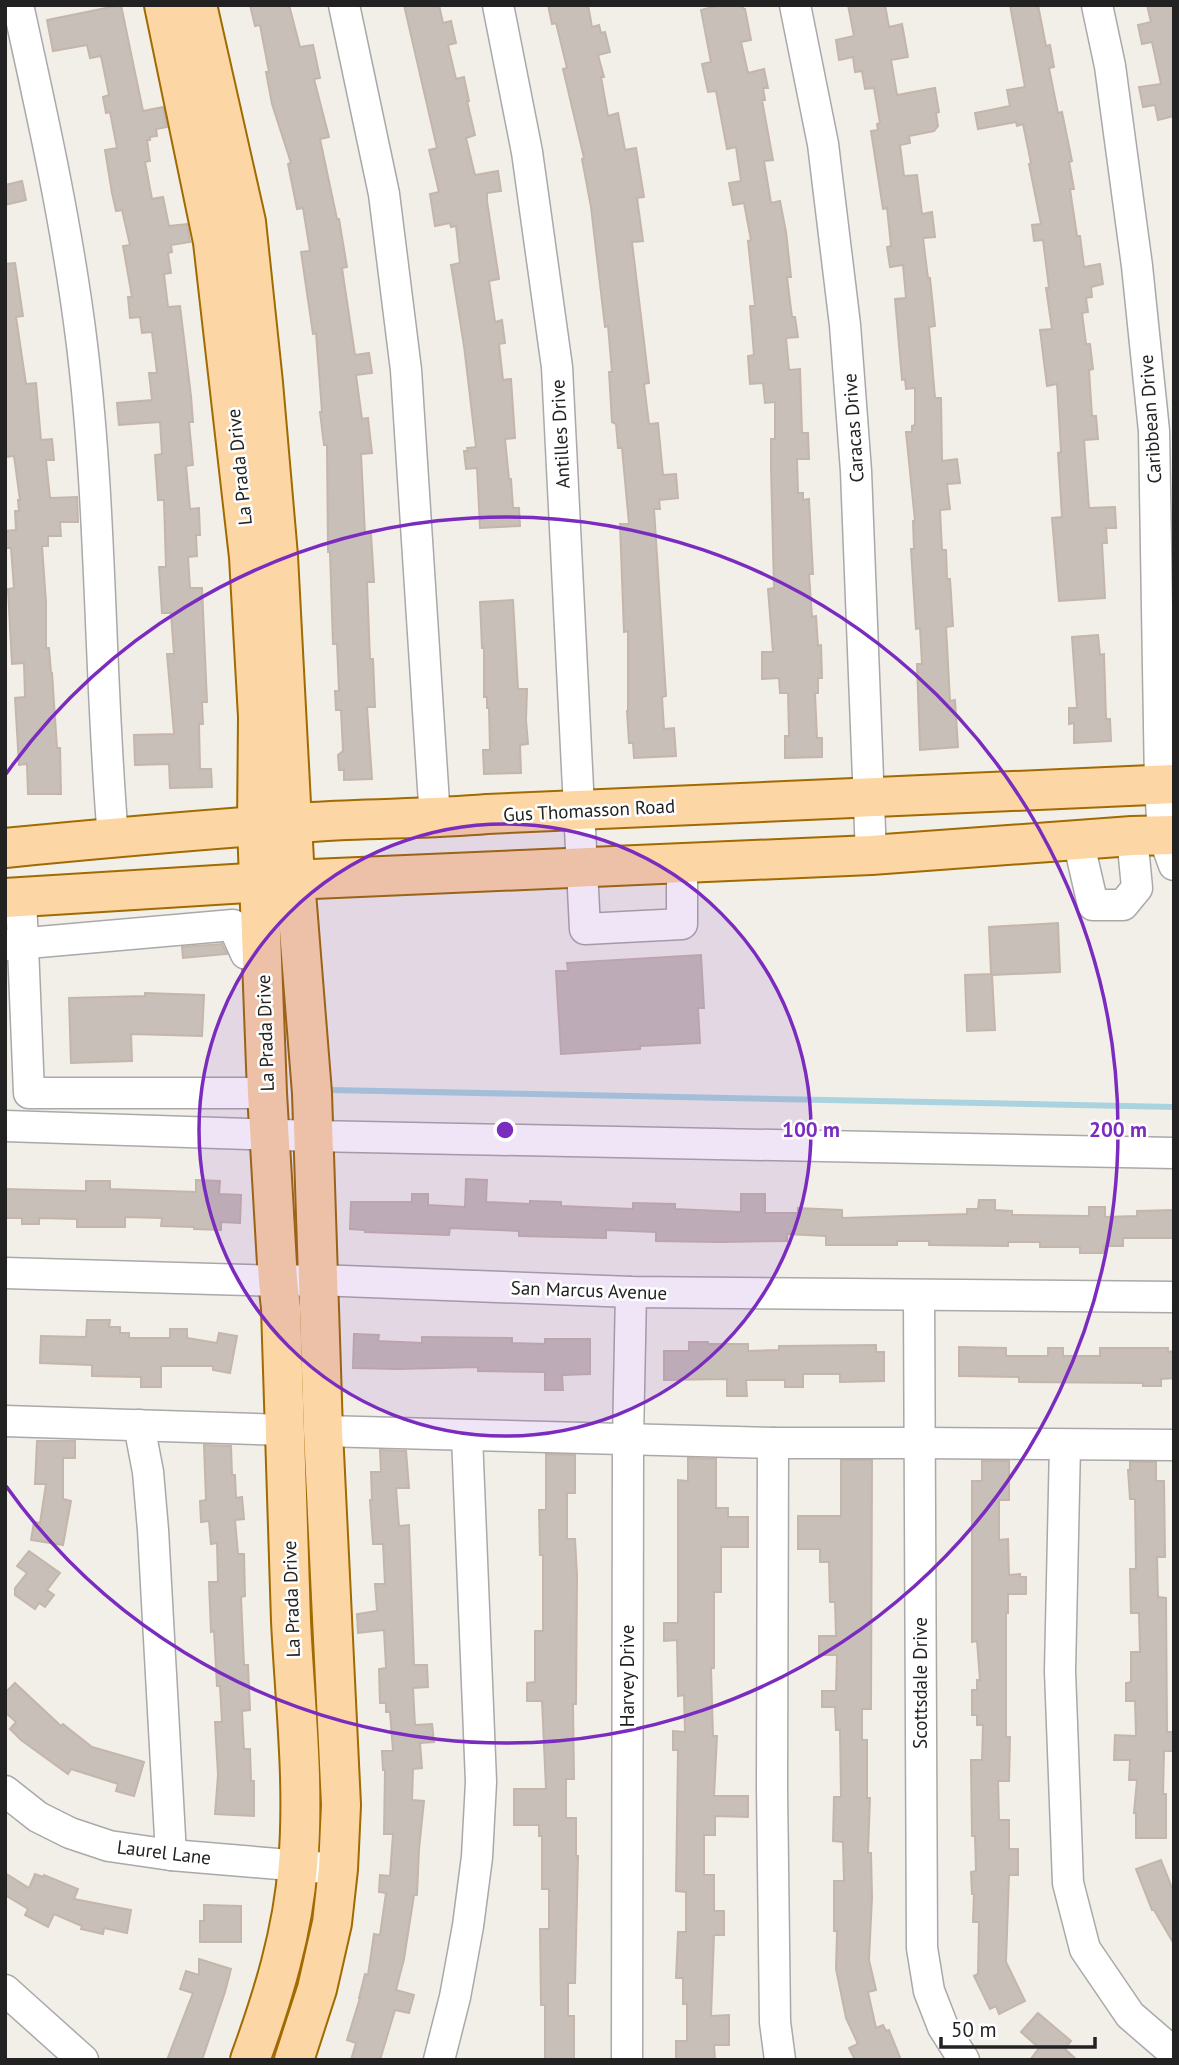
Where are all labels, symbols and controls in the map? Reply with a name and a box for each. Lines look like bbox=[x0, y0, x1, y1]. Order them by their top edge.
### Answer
street label: Caribbean Drive bbox=[1134, 354, 1166, 484]
street label: Caracas Drive bbox=[837, 373, 869, 483]
street label: Antilles Drive bbox=[545, 379, 575, 489]
street label: La Prada Drive bbox=[221, 408, 257, 526]
street label: Gus Thomasson Road bbox=[502, 794, 676, 826]
street label: La Prada Drive bbox=[251, 974, 279, 1092]
text: 100 m bbox=[782, 1116, 840, 1143]
text: 200 m bbox=[1089, 1116, 1147, 1143]
centre of rings bbox=[493, 1118, 517, 1142]
street label: San Marcus Avenue bbox=[510, 1275, 668, 1305]
street label: La Prada Drive bbox=[277, 1540, 305, 1658]
street label: Scottsdale Drive bbox=[908, 1617, 932, 1749]
street label: Harvey Drive bbox=[615, 1625, 639, 1727]
street label: Laurel Lane bbox=[116, 1834, 212, 1870]
scale bar bbox=[941, 2006, 1095, 2050]
text: 50 m bbox=[951, 2016, 997, 2043]

